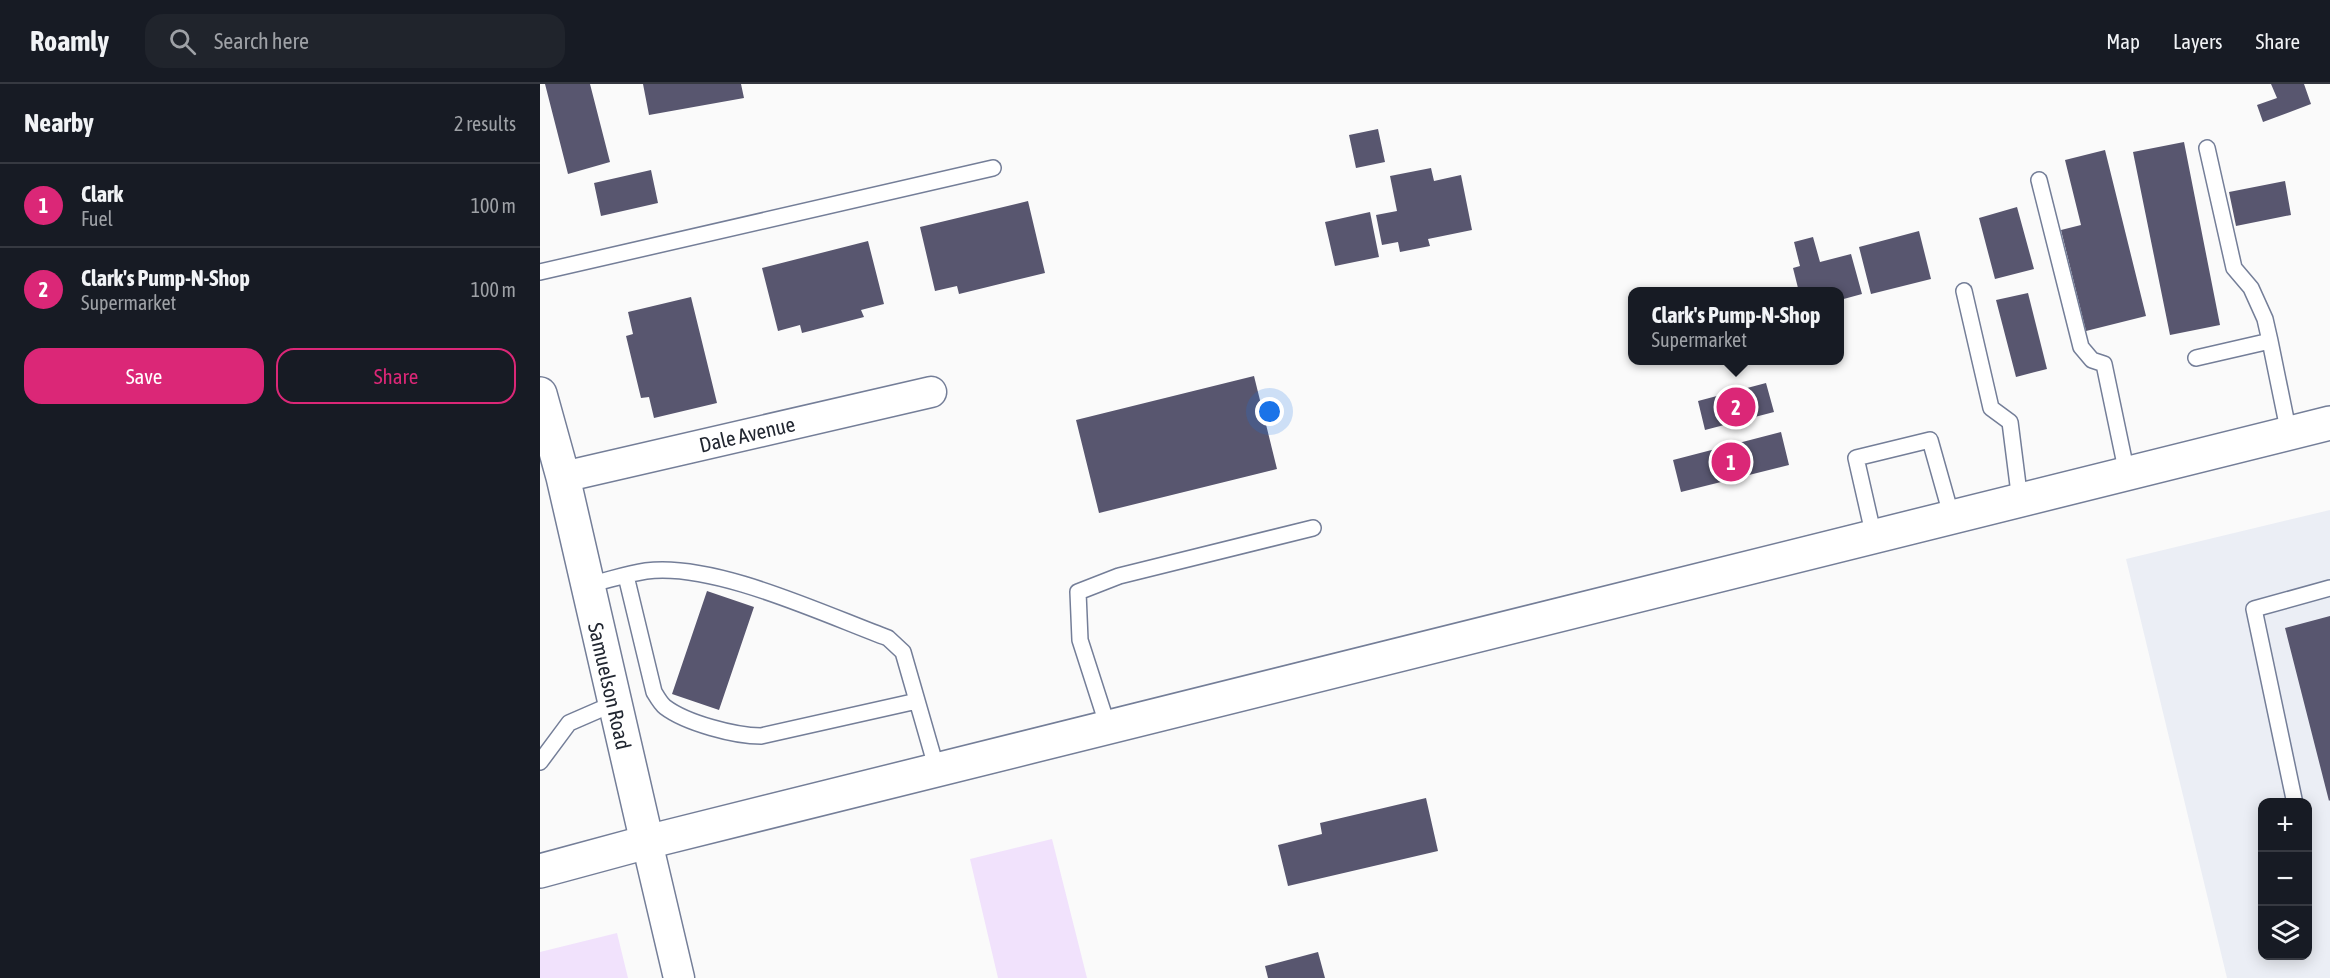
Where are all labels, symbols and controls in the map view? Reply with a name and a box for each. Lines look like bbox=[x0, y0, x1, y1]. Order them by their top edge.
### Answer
search box bbox=[145, 14, 565, 68]
text: Roamly bbox=[30, 25, 109, 57]
icon: search bbox=[166, 25, 199, 58]
text: Search here bbox=[214, 28, 309, 54]
text: Map bbox=[2106, 29, 2140, 53]
text: Layers bbox=[2173, 29, 2223, 53]
text: Share bbox=[2256, 29, 2300, 53]
text: Nearby bbox=[24, 108, 94, 138]
text: 2 results bbox=[454, 112, 516, 135]
text: Clark bbox=[81, 181, 123, 207]
text: 1 bbox=[39, 194, 48, 217]
text: 100 m bbox=[471, 194, 516, 217]
text: Fuel bbox=[81, 207, 113, 230]
text: Clark's Pump-N-Shop bbox=[81, 265, 250, 291]
text: 2 bbox=[39, 278, 48, 301]
text: 100 m bbox=[471, 278, 516, 301]
popup bbox=[1628, 287, 1844, 365]
text: Supermarket bbox=[81, 291, 176, 314]
text: Clark's Pump-N-Shop bbox=[1652, 302, 1820, 328]
text: Supermarket bbox=[1652, 328, 1747, 351]
button: Save bbox=[24, 348, 264, 404]
button: Share bbox=[276, 348, 516, 404]
pin: 2 bbox=[1716, 384, 1756, 430]
your location bbox=[1255, 397, 1284, 426]
street label: Dale Avenue bbox=[697, 411, 797, 457]
pin: 1 bbox=[1712, 440, 1750, 484]
street label: Samuelson Road bbox=[584, 620, 636, 752]
map controls bbox=[2258, 798, 2312, 960]
button: + bbox=[2258, 798, 2312, 852]
button: − bbox=[2258, 852, 2312, 906]
button: layers bbox=[2258, 906, 2312, 960]

